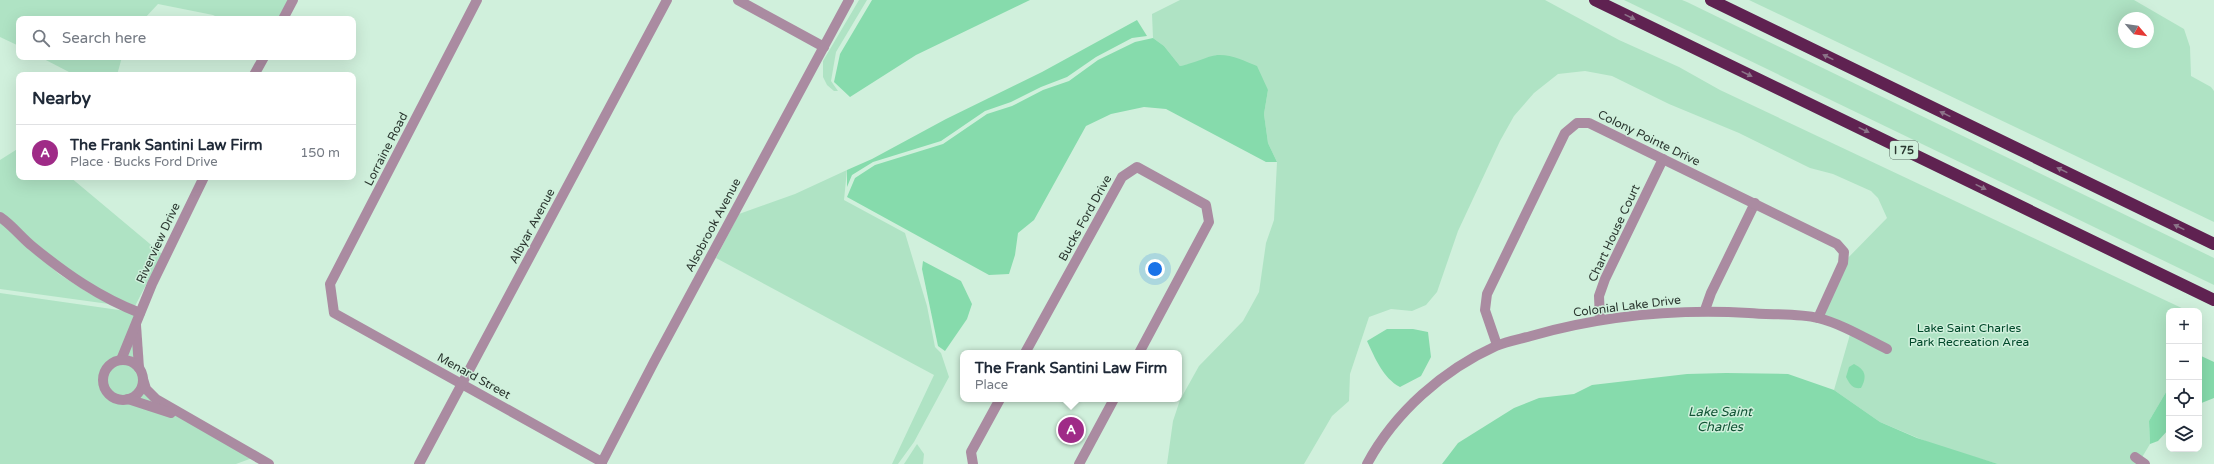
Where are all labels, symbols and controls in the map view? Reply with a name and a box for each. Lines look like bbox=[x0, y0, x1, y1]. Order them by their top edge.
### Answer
north arrow bbox=[2118, 12, 2154, 48]
one-way arrow bbox=[1624, 14, 1636, 20]
search box bbox=[16, 16, 356, 60]
icon: search bbox=[30, 27, 52, 49]
text: Search here bbox=[62, 29, 146, 47]
one-way arrow bbox=[1822, 54, 1834, 60]
one-way arrow bbox=[1741, 71, 1753, 77]
text: Nearby bbox=[32, 88, 91, 109]
street label: Colony Pointe Drive bbox=[1596, 107, 1702, 169]
street label: Lorraine Road bbox=[361, 110, 411, 188]
one-way arrow bbox=[1939, 111, 1951, 117]
one-way arrow bbox=[1858, 127, 1870, 134]
text: The Frank Santini Law Firm bbox=[70, 136, 262, 154]
road number: I 75 bbox=[1890, 141, 1918, 159]
text: A bbox=[40, 145, 50, 161]
text: 150 m bbox=[300, 145, 340, 161]
text: Place · Bucks Ford Drive bbox=[70, 154, 218, 170]
one-way arrow bbox=[2056, 167, 2068, 173]
street label: Bucks Ford Drive bbox=[1056, 172, 1115, 263]
street label: Alsobrook Avenue bbox=[682, 176, 744, 274]
street label: Chart House Court bbox=[1585, 182, 1643, 284]
one-way arrow bbox=[1975, 184, 1987, 190]
street label: Albyar Avenue bbox=[506, 186, 558, 266]
street label: Riverview Drive bbox=[133, 200, 183, 286]
one-way arrow bbox=[2173, 224, 2185, 230]
your location bbox=[1145, 259, 1165, 279]
street label: Colonial Lake Drive bbox=[1572, 292, 1682, 320]
map controls bbox=[2166, 308, 2202, 452]
button: + bbox=[2166, 308, 2202, 344]
park label: Lake Saint Charles Park Recreation Area bbox=[1909, 321, 2029, 349]
button: − bbox=[2166, 344, 2202, 380]
street label: Menard Street bbox=[435, 350, 513, 402]
popup bbox=[960, 350, 1182, 402]
text: The Frank Santini Law Firm bbox=[975, 359, 1167, 377]
text: Place bbox=[975, 377, 1008, 393]
button: locate bbox=[2166, 380, 2202, 416]
water label: Lake Saint Charles bbox=[1688, 404, 1754, 435]
pin: A bbox=[1058, 415, 1084, 445]
button: layers bbox=[2166, 416, 2202, 452]

